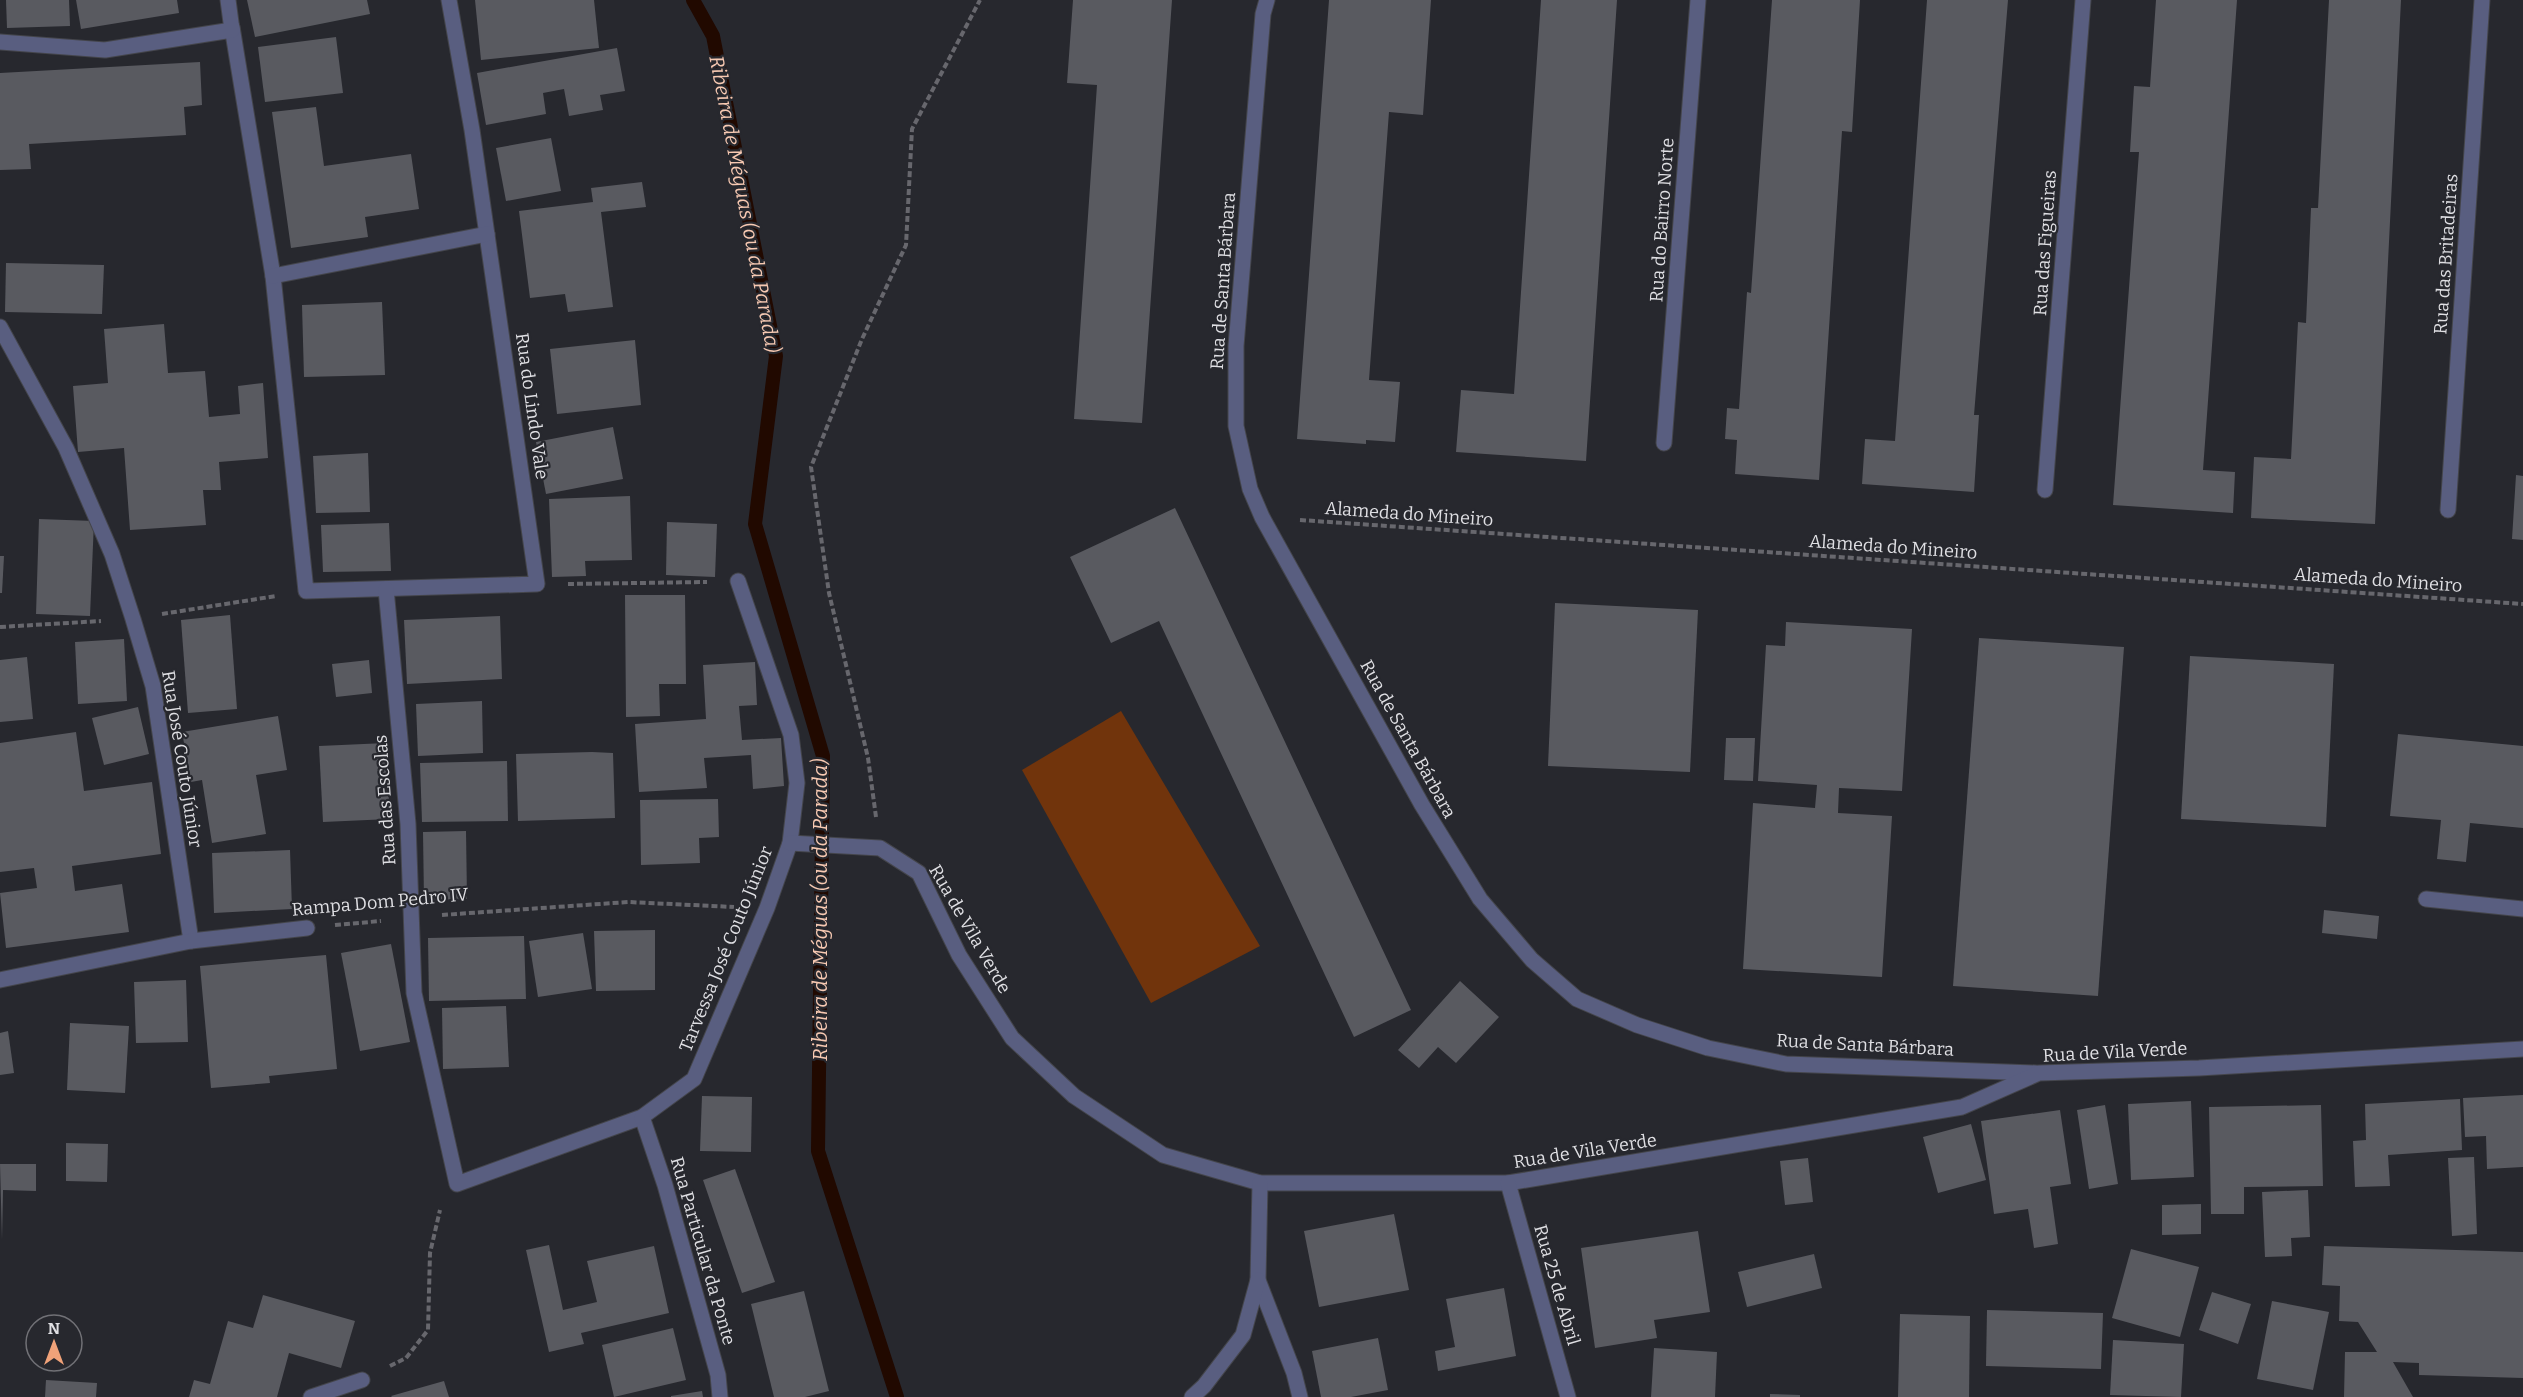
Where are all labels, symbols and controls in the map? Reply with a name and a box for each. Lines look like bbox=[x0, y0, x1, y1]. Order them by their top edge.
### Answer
water label: Ribeira de Méguas (ou da Parada) bbox=[704, 53, 786, 355]
street label: Rua do Bairro Norte bbox=[1645, 137, 1679, 303]
street label: Rua das Figueiras bbox=[2029, 169, 2061, 317]
street label: Rua das Britadeiras bbox=[2429, 173, 2463, 335]
street label: Rua de Santa Bárbara bbox=[1206, 191, 1240, 370]
street label: Rua do Lindo Vale bbox=[511, 331, 553, 481]
street label: Alameda do Mineiro bbox=[1324, 497, 1494, 531]
street label: Alameda do Mineiro bbox=[1808, 530, 1978, 564]
street label: Alameda do Mineiro bbox=[2293, 563, 2463, 597]
street label: Rua de Santa Bárbara bbox=[1355, 656, 1461, 822]
street label: Rua José Couto Júnior bbox=[157, 669, 207, 849]
street label: Rua das Escolas bbox=[369, 734, 401, 866]
water label: Ribeira de Méguas (ou da Parada) bbox=[808, 759, 832, 1061]
street label: Tarvessa José Couto Júnior bbox=[675, 843, 777, 1055]
street label: Rua de Vila Verde bbox=[924, 861, 1016, 997]
street label: Rampa Dom Pedro IV bbox=[291, 883, 470, 921]
street label: Rua de Santa Bárbara bbox=[1776, 1029, 1955, 1061]
street label: Rua de Vila Verde bbox=[2042, 1037, 2188, 1067]
street label: Rua de Vila Verde bbox=[1512, 1129, 1658, 1173]
street label: Rua Particular da Ponte bbox=[666, 1154, 740, 1348]
street label: Rua 25 de Abril bbox=[1529, 1222, 1585, 1348]
north arrow bbox=[24, 1313, 84, 1373]
text: N bbox=[48, 1319, 60, 1338]

